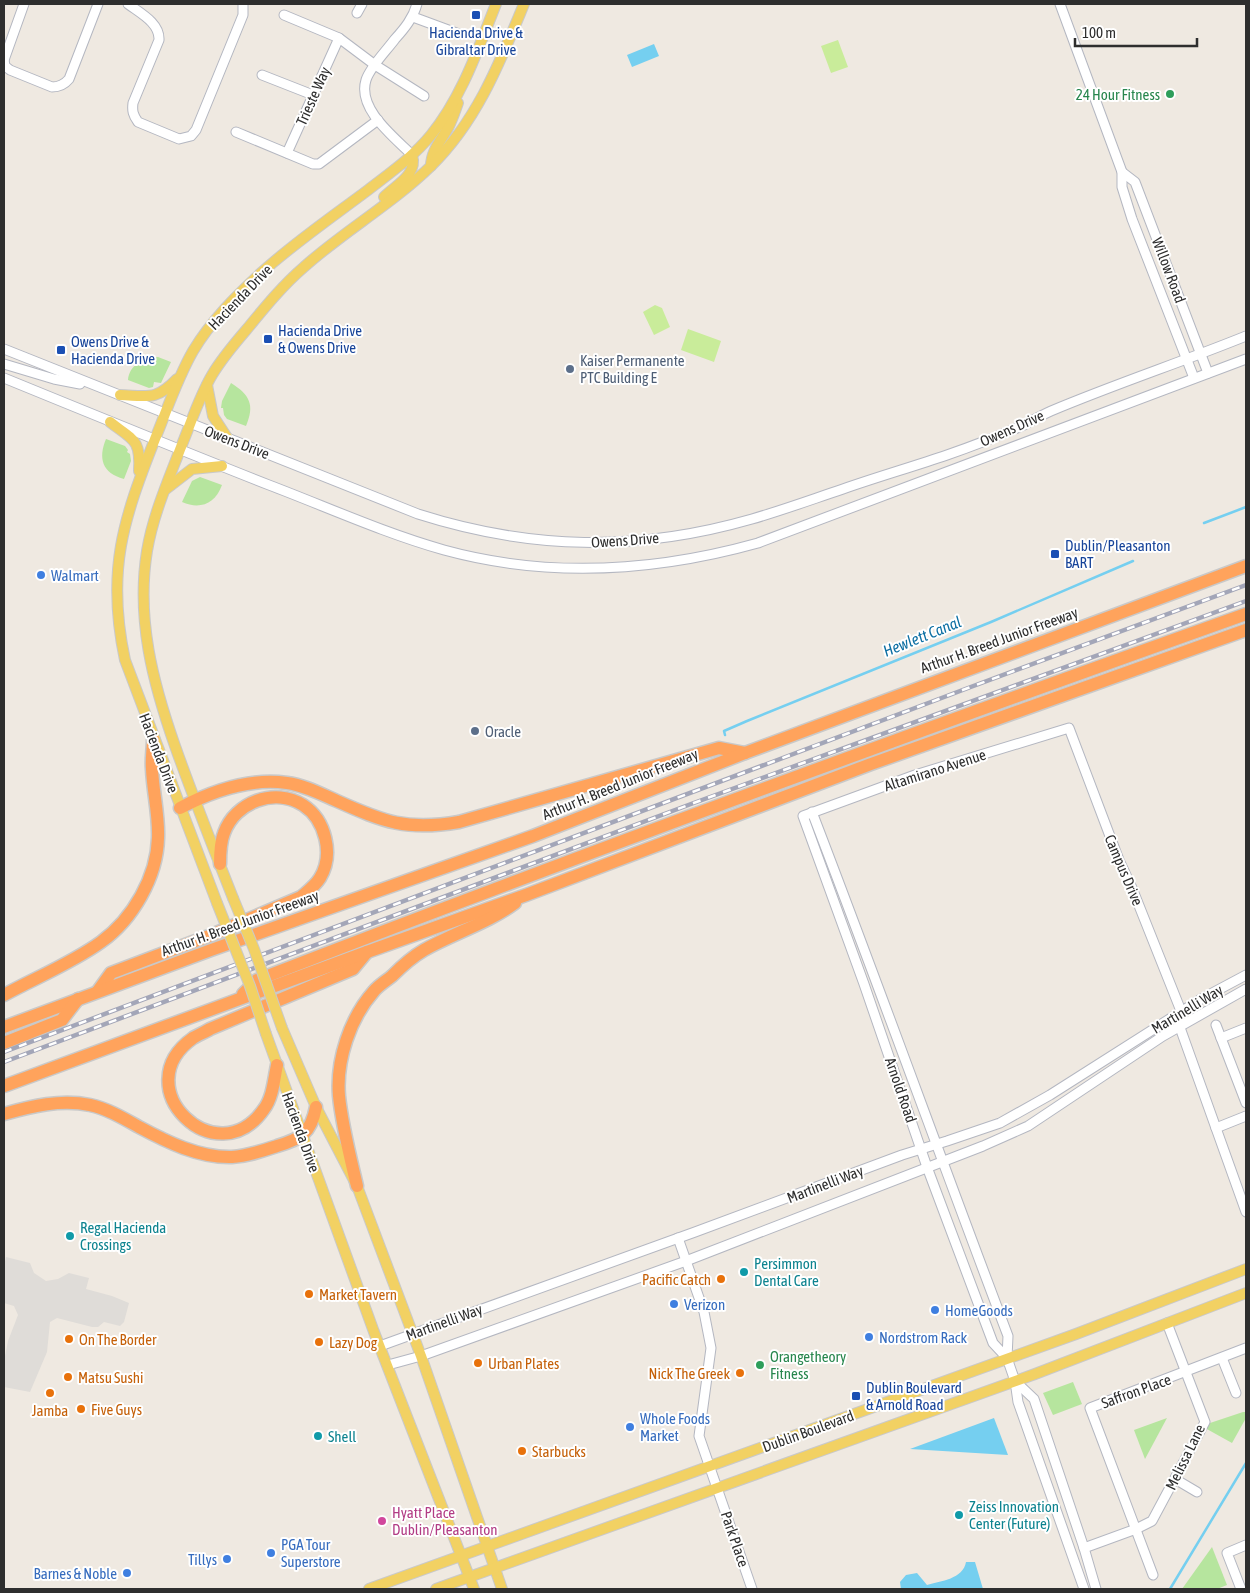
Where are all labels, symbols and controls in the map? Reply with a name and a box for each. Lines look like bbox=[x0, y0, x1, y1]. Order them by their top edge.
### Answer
marker: Hacienda Drive & Gibraltar Drive bbox=[470, 9, 482, 21]
scale bar bbox=[1075, 15, 1198, 47]
place label: Hacienda Drive & Gibraltar Drive bbox=[429, 24, 523, 58]
text: 100 m bbox=[1082, 24, 1116, 41]
street label: Trieste Way bbox=[293, 64, 333, 128]
place label: 24 Hour Fitness bbox=[1076, 86, 1160, 103]
marker: 24 Hour Fitness bbox=[1164, 88, 1176, 100]
street label: Willow Road bbox=[1149, 235, 1189, 305]
street label: Hacienda Drive bbox=[205, 261, 275, 333]
place label: Hacienda Drive & Owens Drive bbox=[278, 322, 362, 356]
place label: Owens Drive & Hacienda Drive bbox=[71, 333, 155, 367]
marker: Hacienda Drive & Owens Drive bbox=[262, 333, 274, 345]
marker: Owens Drive & Hacienda Drive bbox=[55, 344, 67, 356]
place label: Kaiser Permanente PTC Building E bbox=[580, 352, 685, 386]
marker: Kaiser Permanente PTC Building E bbox=[564, 363, 576, 375]
street label: Owens Drive bbox=[977, 406, 1047, 450]
street label: Owens Drive bbox=[202, 422, 272, 462]
street label: Owens Drive bbox=[590, 529, 660, 551]
place label: Dublin/Pleasanton BART bbox=[1065, 537, 1171, 571]
marker: Dublin/Pleasanton BART bbox=[1049, 548, 1061, 560]
place label: Walmart bbox=[51, 567, 99, 584]
marker: Walmart bbox=[35, 569, 47, 581]
street label: Arthur H. Breed Junior Freeway bbox=[918, 604, 1080, 676]
water label: Hewlett Canal bbox=[880, 612, 964, 660]
street label: Hacienda Drive bbox=[136, 711, 182, 795]
place label: Oracle bbox=[485, 723, 521, 740]
marker: Oracle bbox=[469, 725, 481, 737]
street label: Arthur H. Breed Junior Freeway bbox=[540, 745, 700, 823]
street label: Altamirano Avenue bbox=[882, 746, 988, 794]
street label: Campus Drive bbox=[1101, 832, 1147, 908]
street label: Arthur H. Breed Junior Freeway bbox=[159, 887, 321, 959]
street label: Martinelli Way bbox=[1148, 981, 1226, 1037]
street label: Arnold Road bbox=[882, 1055, 920, 1125]
street label: Hacienda Drive bbox=[279, 1090, 323, 1175]
street label: Martinelli Way bbox=[785, 1162, 865, 1206]
place label: Regal Hacienda Crossings bbox=[80, 1219, 166, 1253]
marker: Regal Hacienda Crossings bbox=[64, 1230, 76, 1242]
place label: Persimmon Dental Care bbox=[754, 1255, 819, 1289]
marker: Persimmon Dental Care bbox=[738, 1266, 750, 1278]
place label: Pacific Catch bbox=[642, 1271, 711, 1288]
marker: Pacific Catch bbox=[715, 1273, 727, 1285]
place label: Market Tavern bbox=[319, 1286, 397, 1303]
marker: Market Tavern bbox=[303, 1288, 315, 1300]
place label: Verizon bbox=[684, 1296, 725, 1313]
marker: Verizon bbox=[668, 1298, 680, 1310]
street label: Martinelli Way bbox=[403, 1300, 485, 1344]
place label: HomeGoods bbox=[945, 1302, 1013, 1319]
marker: HomeGoods bbox=[929, 1304, 941, 1316]
place label: Nordstrom Rack bbox=[879, 1329, 967, 1346]
place label: On The Border bbox=[79, 1331, 157, 1348]
marker: Nordstrom Rack bbox=[863, 1331, 875, 1343]
marker: On The Border bbox=[63, 1333, 75, 1345]
place label: Lazy Dog bbox=[329, 1334, 378, 1351]
marker: Lazy Dog bbox=[313, 1336, 325, 1348]
place label: Orangetheory Fitness bbox=[770, 1348, 846, 1382]
place label: Urban Plates bbox=[488, 1355, 559, 1372]
marker: Urban Plates bbox=[472, 1357, 484, 1369]
marker: Orangetheory Fitness bbox=[754, 1359, 766, 1371]
place label: Nick The Greek bbox=[649, 1365, 730, 1382]
marker: Nick The Greek bbox=[734, 1367, 746, 1379]
place label: Matsu Sushi bbox=[78, 1369, 144, 1386]
street label: Saffron Place bbox=[1099, 1370, 1173, 1411]
marker: Matsu Sushi bbox=[62, 1371, 74, 1383]
place label: Dublin Boulevard & Arnold Road bbox=[866, 1379, 962, 1413]
marker: Jamba bbox=[44, 1387, 56, 1399]
marker: Dublin Boulevard & Arnold Road bbox=[850, 1390, 862, 1402]
place label: Five Guys bbox=[91, 1401, 142, 1418]
place label: Jamba bbox=[32, 1402, 68, 1419]
marker: Five Guys bbox=[75, 1403, 87, 1415]
street label: Dublin Boulevard bbox=[760, 1407, 856, 1455]
place label: Whole Foods Market bbox=[640, 1410, 710, 1444]
marker: Whole Foods Market bbox=[624, 1421, 636, 1433]
street label: Melissa Lane bbox=[1162, 1421, 1208, 1493]
place label: Shell bbox=[328, 1428, 356, 1445]
marker: Shell bbox=[312, 1430, 324, 1442]
place label: Starbucks bbox=[532, 1443, 586, 1460]
marker: Starbucks bbox=[516, 1445, 528, 1457]
place label: Zeiss Innovation Center (Future) bbox=[969, 1498, 1059, 1532]
place label: Hyatt Place Dublin/Pleasanton bbox=[392, 1504, 498, 1538]
street label: Park Place bbox=[718, 1509, 753, 1569]
marker: Zeiss Innovation Center (Future) bbox=[953, 1509, 965, 1521]
marker: Hyatt Place Dublin/Pleasanton bbox=[376, 1515, 388, 1527]
place label: PGA Tour Superstore bbox=[281, 1536, 341, 1570]
marker: PGA Tour Superstore bbox=[265, 1547, 277, 1559]
place label: Tillys bbox=[188, 1551, 217, 1568]
marker: Tillys bbox=[221, 1553, 233, 1565]
place label: Barnes & Noble bbox=[34, 1565, 117, 1582]
marker: Barnes & Noble bbox=[121, 1567, 133, 1579]

